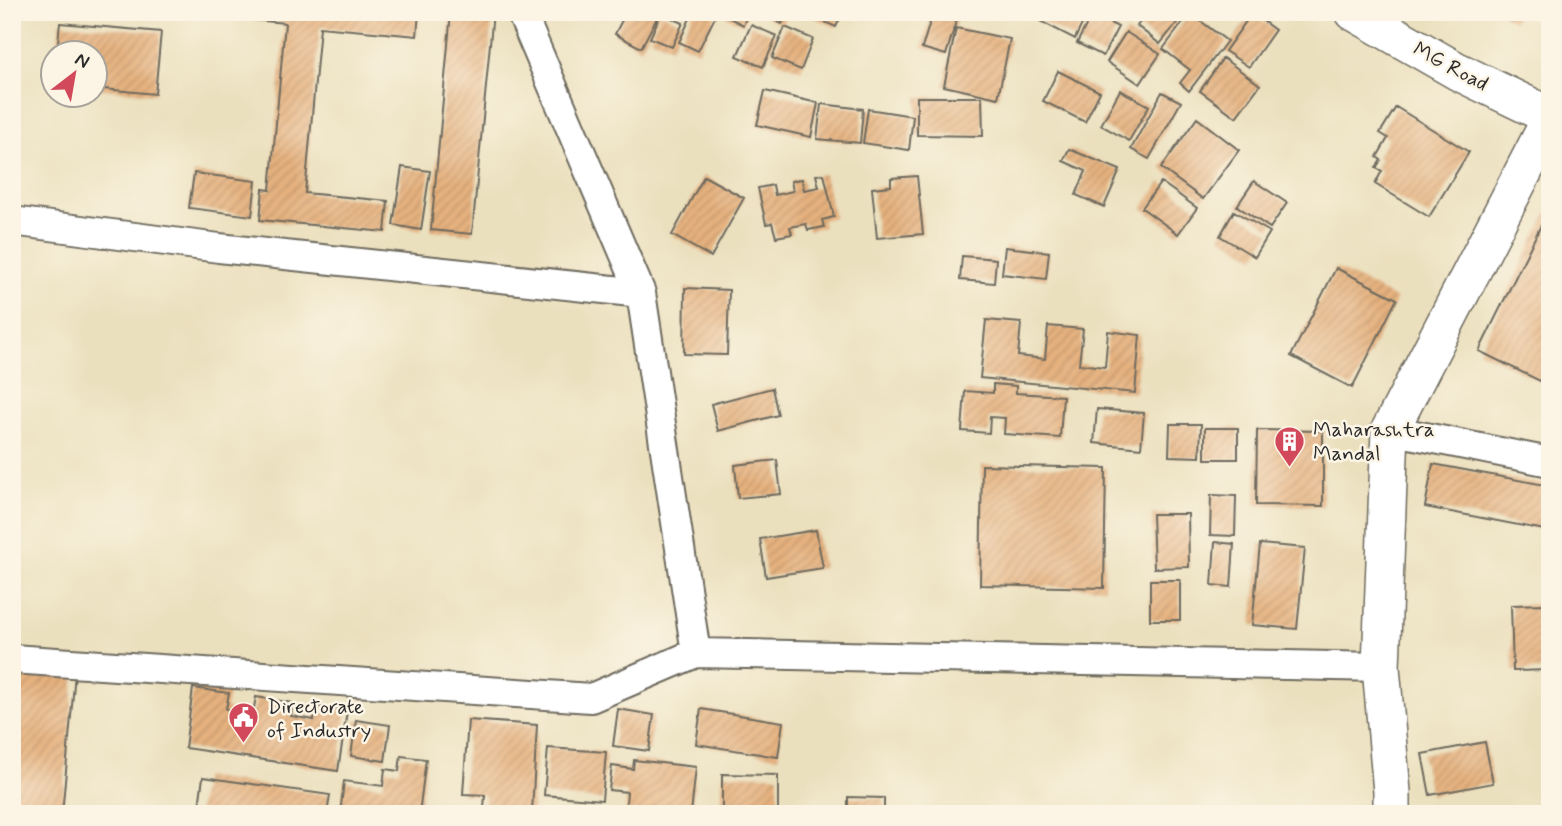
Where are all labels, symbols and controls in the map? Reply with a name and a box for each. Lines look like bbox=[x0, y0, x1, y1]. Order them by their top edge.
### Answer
street label: MG Road bbox=[1408, 35, 1493, 98]
north arrow bbox=[38, 38, 108, 108]
text: N bbox=[70, 47, 94, 75]
place label: Maharashtra Mandal bbox=[1313, 416, 1435, 468]
building icon: Maharashtra Mandal bbox=[1273, 424, 1307, 468]
place label: Directorate of Industry bbox=[267, 693, 371, 745]
public building icon: Directorate of Industry bbox=[227, 701, 261, 745]

